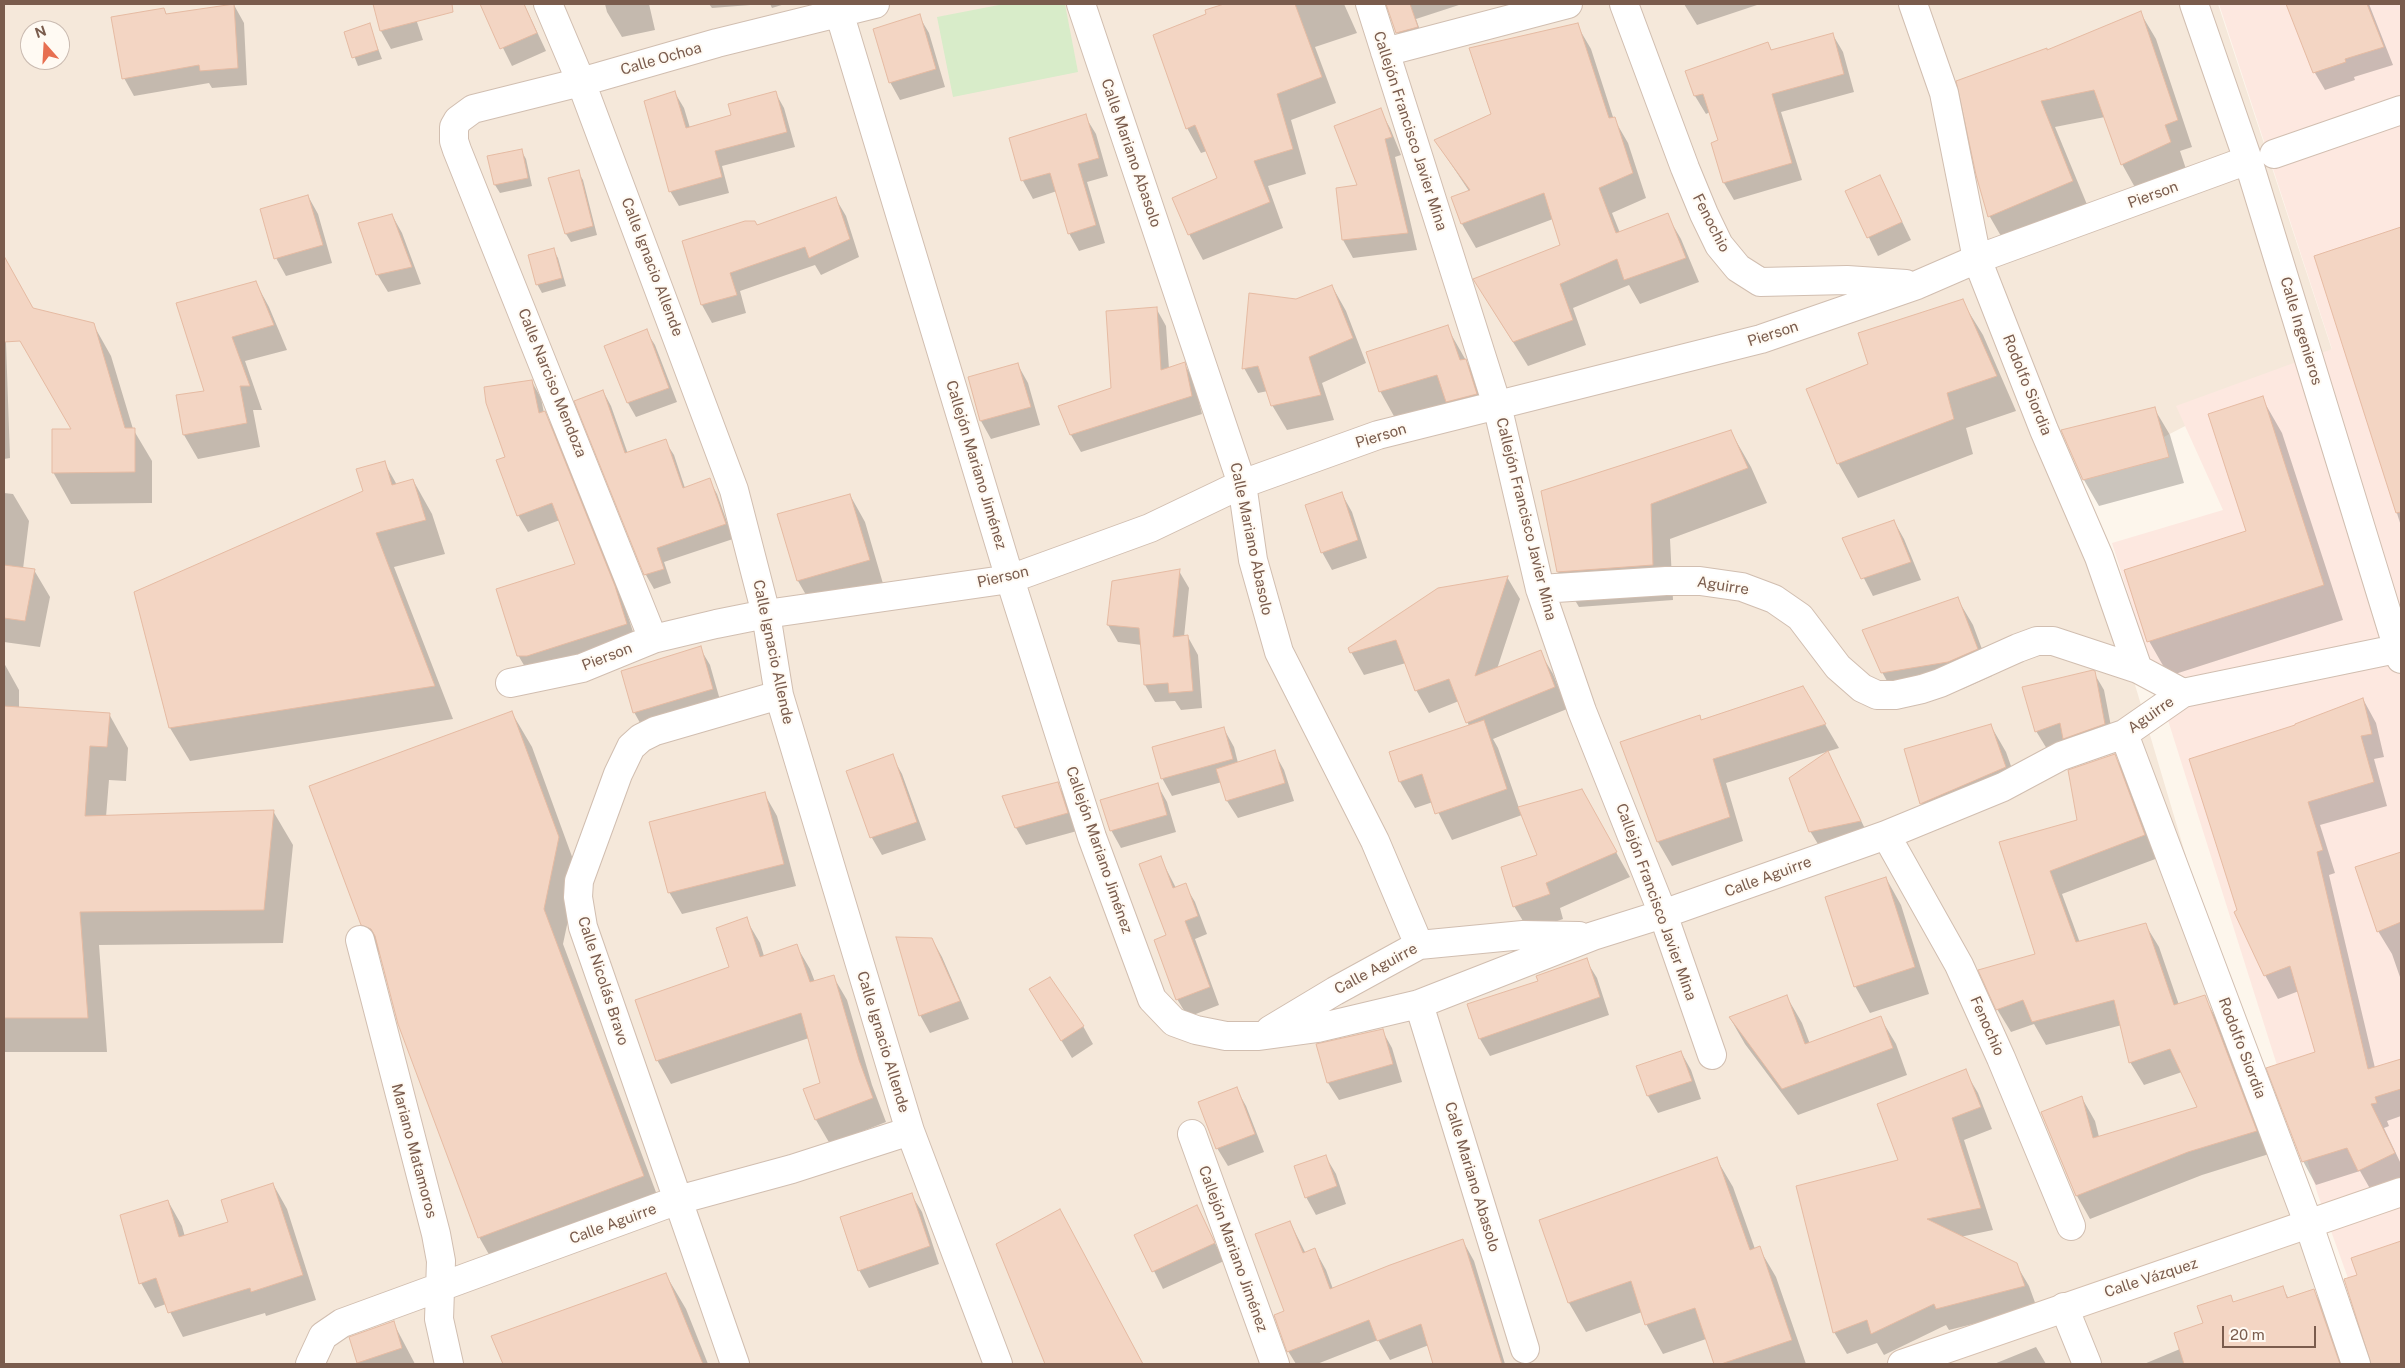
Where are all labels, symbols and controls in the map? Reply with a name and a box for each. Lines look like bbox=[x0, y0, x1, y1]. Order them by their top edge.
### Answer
north arrow bbox=[20, 20, 70, 70]
text: N bbox=[33, 22, 48, 41]
street label: Callejón Francisco Javier Mina bbox=[1369, 29, 1451, 233]
street label: Calle Ochoa bbox=[618, 39, 704, 79]
street label: Calle Mariano Abasolo bbox=[1097, 76, 1165, 230]
street label: Pierson bbox=[2125, 178, 2181, 212]
street label: Fenochio bbox=[1689, 191, 1733, 255]
street label: Calle Ignacio Allende bbox=[617, 195, 687, 339]
street label: Calle Ingenieros bbox=[2276, 275, 2326, 387]
street label: Calle Narciso Mendoza bbox=[514, 306, 590, 460]
street label: Pierson bbox=[1745, 317, 1801, 351]
street label: Rodolfo Siordia bbox=[1999, 332, 2055, 438]
street label: Callejón Mariano Jiménez bbox=[942, 378, 1010, 552]
street label: Callejón Francisco Javier Mina bbox=[1492, 416, 1560, 622]
street label: Pierson bbox=[1353, 420, 1409, 452]
street label: Calle Mariano Abasolo bbox=[1226, 461, 1276, 617]
street label: Pierson bbox=[975, 562, 1031, 592]
street label: Aguirre bbox=[1696, 573, 1750, 599]
street label: Calle Ignacio Allende bbox=[749, 578, 797, 726]
street label: Pierson bbox=[579, 639, 635, 675]
street label: Aguirre bbox=[2124, 693, 2178, 737]
street label: Callejón Mariano Jiménez bbox=[1062, 764, 1136, 936]
street label: Callejón Francisco Javier Mina bbox=[1612, 801, 1700, 1003]
street label: Calle Aguirre bbox=[1722, 853, 1814, 901]
street label: Calle Nicolás Bravo bbox=[574, 914, 632, 1048]
street label: Calle Aguirre bbox=[1331, 940, 1421, 998]
street label: Calle Ignacio Allende bbox=[853, 969, 913, 1115]
street label: Fenochio bbox=[1966, 993, 2008, 1059]
street label: Rodolfo Siordia bbox=[2214, 995, 2270, 1101]
street label: Mariano Matamoros bbox=[387, 1082, 441, 1220]
street label: Calle Mariano Abasolo bbox=[1441, 1100, 1503, 1254]
street label: Callejón Mariano Jiménez bbox=[1194, 1163, 1272, 1335]
street label: Calle Aguirre bbox=[567, 1200, 659, 1248]
street label: Calle Vázquez bbox=[2102, 1254, 2200, 1302]
scale bar bbox=[2225, 1316, 2319, 1348]
text: 20 m bbox=[2230, 1326, 2265, 1343]

